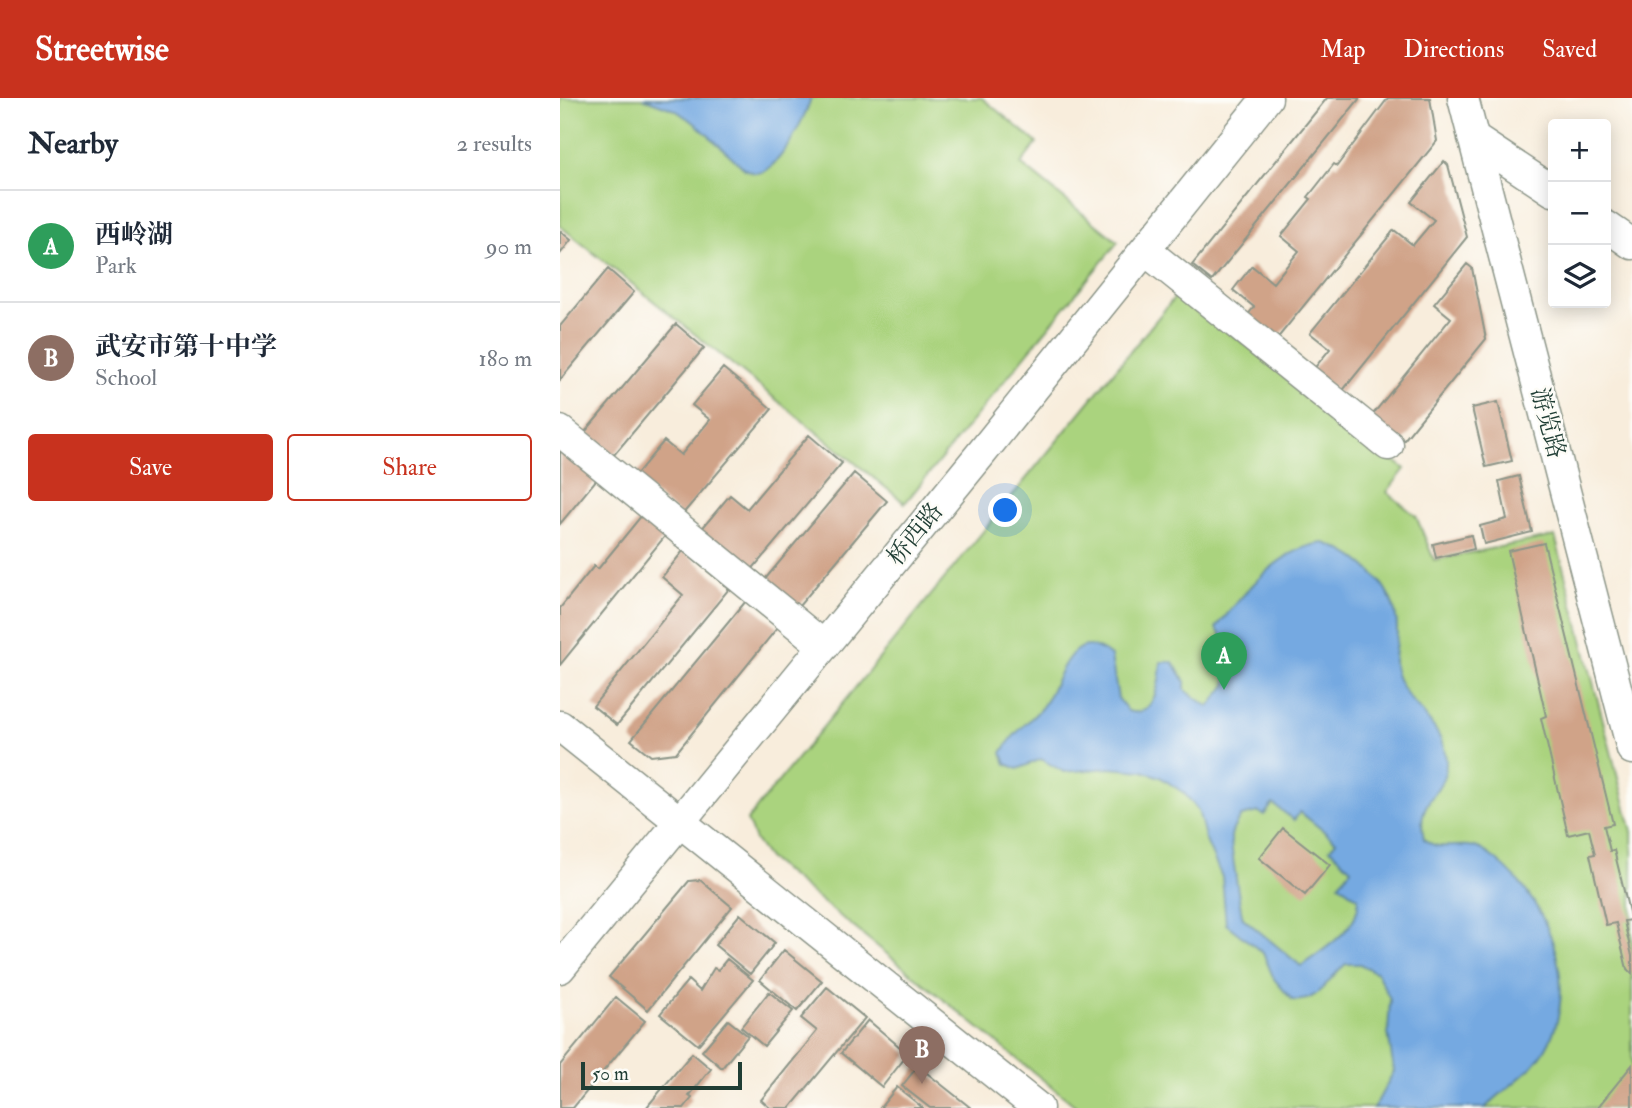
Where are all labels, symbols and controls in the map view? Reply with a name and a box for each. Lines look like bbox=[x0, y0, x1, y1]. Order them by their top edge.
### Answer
text: Streetwise bbox=[35, 29, 169, 70]
text: Map bbox=[1320, 34, 1365, 65]
text: Directions bbox=[1403, 34, 1504, 65]
text: Saved bbox=[1542, 34, 1597, 65]
map controls bbox=[1548, 119, 1611, 308]
button: + bbox=[1548, 119, 1611, 182]
text: Nearby bbox=[28, 125, 118, 162]
text: 2 results bbox=[457, 129, 532, 158]
button: − bbox=[1548, 182, 1611, 245]
text: 西岭湖 bbox=[95, 219, 173, 251]
text: A bbox=[44, 232, 58, 261]
text: 90 m bbox=[486, 232, 532, 261]
button: layers bbox=[1548, 245, 1611, 308]
text: Park bbox=[95, 251, 137, 280]
text: 武安市第十中学 bbox=[95, 331, 277, 363]
text: B bbox=[43, 344, 59, 373]
text: 180 m bbox=[479, 344, 532, 373]
text: School bbox=[95, 363, 157, 392]
street label: 游览路 bbox=[1524, 384, 1572, 462]
button: Save bbox=[28, 434, 273, 501]
button: Share bbox=[287, 434, 532, 501]
your location bbox=[988, 493, 1022, 527]
street label: 桥西路 bbox=[880, 496, 950, 572]
pin: A bbox=[1201, 632, 1247, 690]
pin: B bbox=[899, 1026, 945, 1084]
scale bar bbox=[581, 1059, 742, 1091]
text: 50 m bbox=[592, 1062, 629, 1086]

